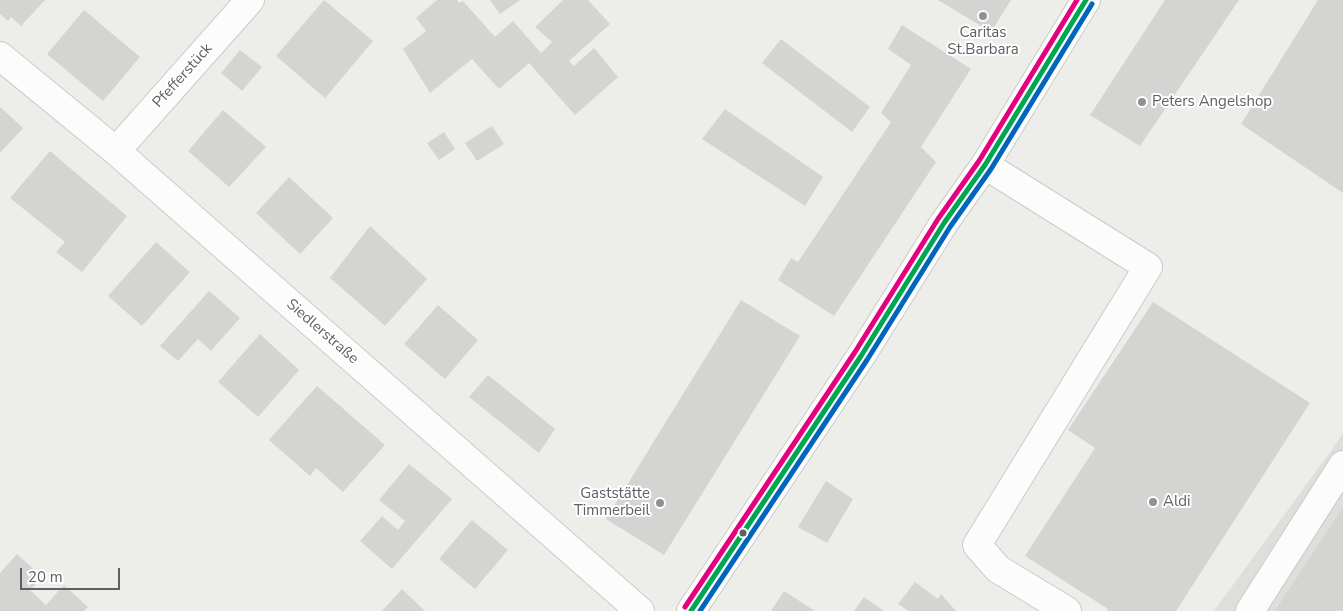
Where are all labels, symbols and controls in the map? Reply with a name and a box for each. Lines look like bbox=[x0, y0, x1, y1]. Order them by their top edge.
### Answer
marker: Caritas St.Barbara bbox=[977, 10, 989, 22]
place label: Caritas St.Barbara bbox=[947, 24, 1019, 59]
street label: Pfefferstück bbox=[149, 40, 217, 112]
place label: Peters Angelshop bbox=[1152, 93, 1272, 111]
marker: Peters Angelshop bbox=[1136, 96, 1148, 108]
street label: Siedlerstraße bbox=[282, 296, 362, 368]
place label: Gaststätte Timmerbeil bbox=[574, 485, 650, 520]
place label: Aldi bbox=[1163, 493, 1191, 511]
marker: Aldi bbox=[1147, 496, 1159, 508]
marker: Gaststätte Timmerbeil bbox=[654, 497, 666, 509]
unlabelled marker bbox=[738, 528, 748, 538]
scale bar bbox=[22, 558, 122, 590]
text: 20 m bbox=[28, 567, 63, 587]

